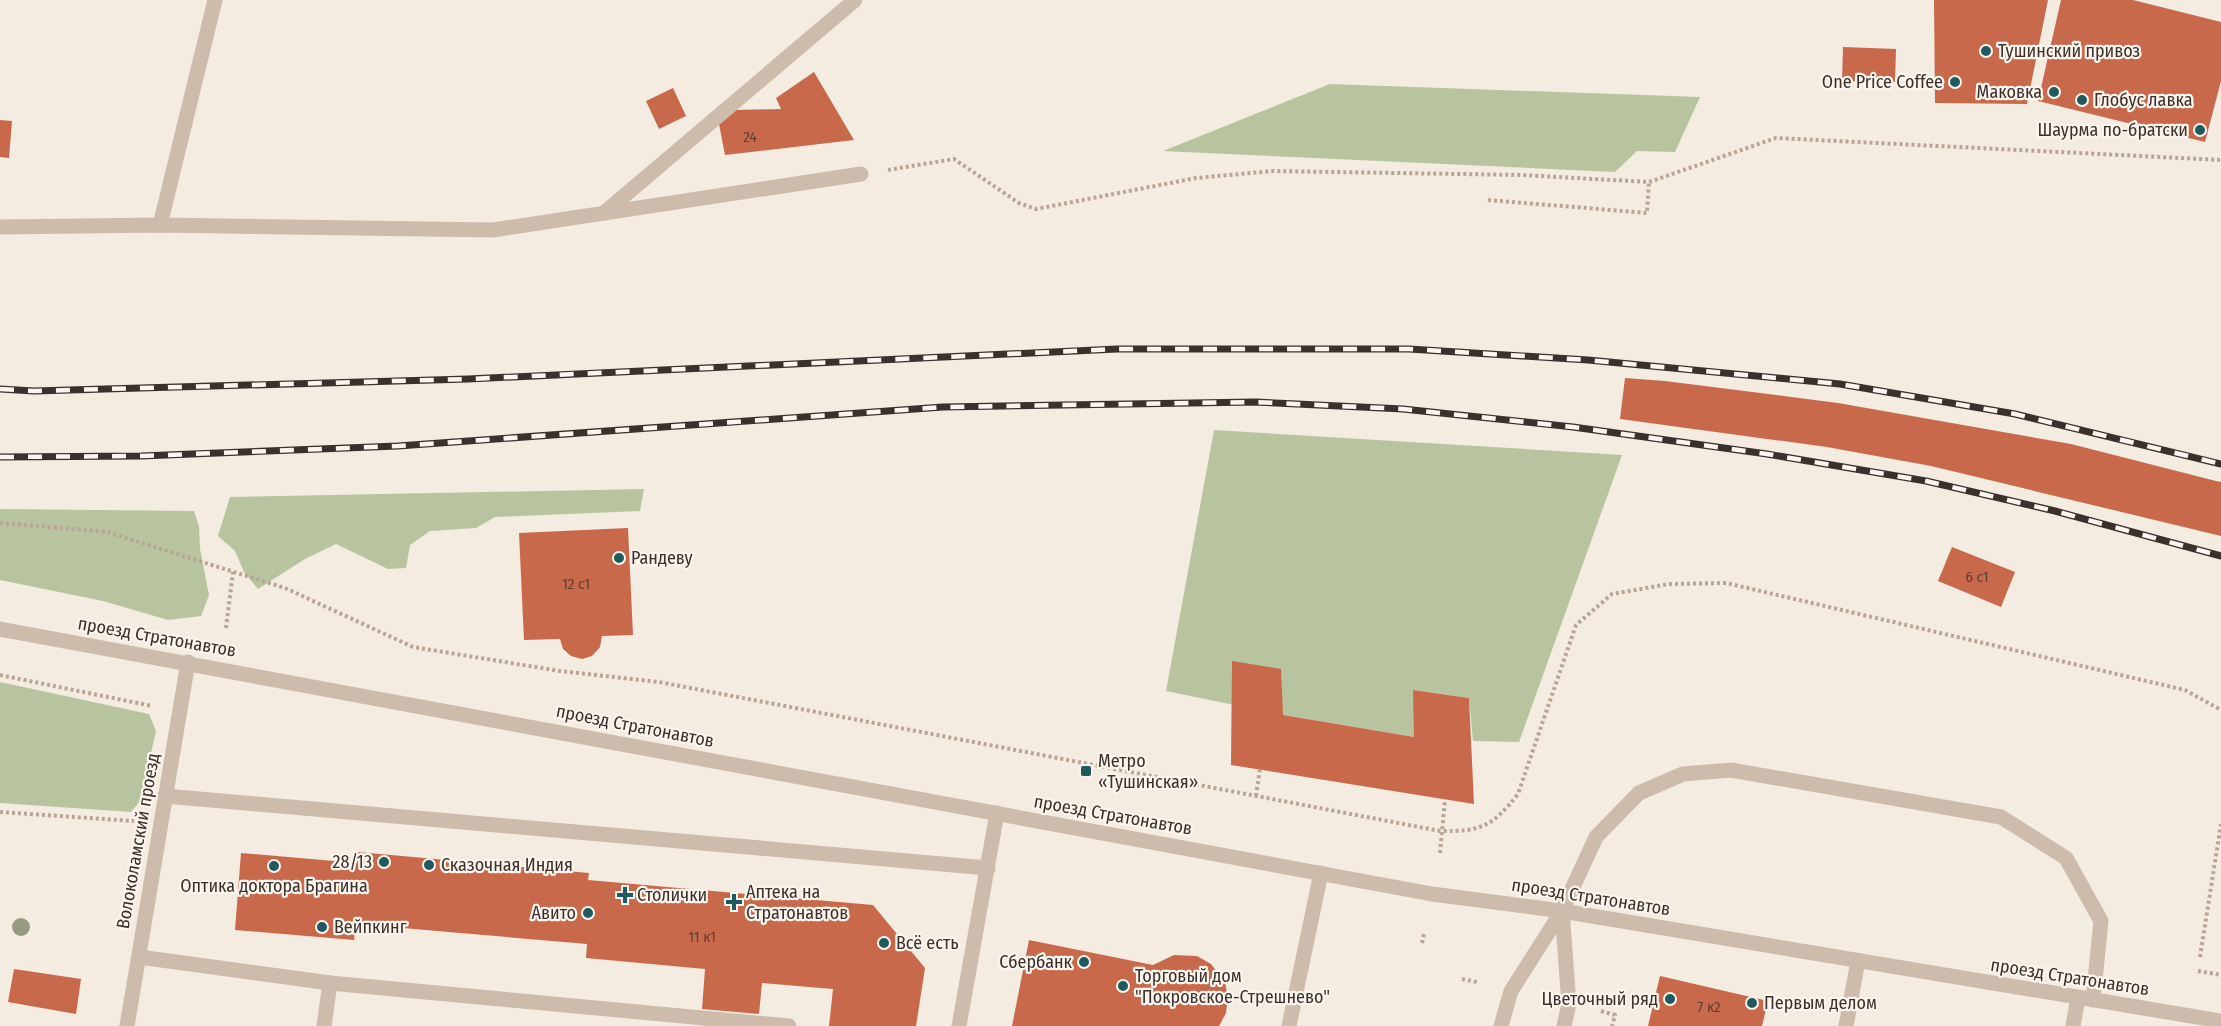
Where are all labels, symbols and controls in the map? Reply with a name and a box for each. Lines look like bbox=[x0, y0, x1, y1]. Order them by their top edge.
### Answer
place label: Тушинский привоз bbox=[1998, 40, 2140, 62]
marker: Тушинский привоз bbox=[1979, 44, 1993, 58]
place label: One Price Coffee bbox=[1822, 71, 1943, 93]
marker: One Price Coffee bbox=[1948, 75, 1962, 89]
place label: Маковка bbox=[1977, 81, 2042, 103]
marker: Маковка bbox=[2047, 85, 2061, 99]
place label: Глобус лавка bbox=[2094, 89, 2193, 111]
marker: Глобус лавка bbox=[2075, 93, 2089, 107]
place label: Шаурма по-братски bbox=[2037, 119, 2188, 141]
marker: Шаурма по-братски bbox=[2193, 123, 2207, 137]
house number: 24 bbox=[743, 128, 757, 146]
place label: Рандеву bbox=[631, 547, 693, 569]
marker: Рандеву bbox=[612, 551, 626, 565]
house number: 6 с1 bbox=[1965, 568, 1989, 586]
house number: 12 с1 bbox=[562, 575, 590, 593]
street label: проезд Стратонавтов bbox=[76, 612, 238, 662]
street label: проезд Стратонавтов bbox=[554, 700, 716, 752]
place label: Метро «Тушинская» bbox=[1098, 750, 1198, 793]
street label: Волоколамский проезд bbox=[112, 751, 164, 931]
marker: Метро «Тушинская» bbox=[1079, 764, 1093, 778]
street label: проезд Стратонавтов bbox=[1032, 790, 1194, 840]
place label: 28/13 bbox=[333, 851, 372, 873]
place label: Сказочная Индия bbox=[441, 854, 573, 876]
marker: 28/13 bbox=[377, 855, 391, 869]
marker: Сказочная Индия bbox=[422, 858, 436, 872]
marker: Оптика доктора Брагина bbox=[267, 859, 281, 873]
street label: проезд Стратонавтов bbox=[1510, 874, 1672, 920]
place label: Оптика доктора Брагина bbox=[180, 875, 368, 897]
place label: Аптека на Стратонавтов bbox=[746, 881, 848, 924]
place label: Столички bbox=[637, 884, 707, 906]
marker: Столички bbox=[618, 888, 632, 902]
marker: Аптека на Стратонавтов bbox=[727, 895, 741, 909]
place label: Авито bbox=[531, 902, 576, 924]
marker: Авито bbox=[581, 906, 595, 920]
place label: Вейпкинг bbox=[334, 916, 407, 938]
marker: Вейпкинг bbox=[315, 920, 329, 934]
house number: 11 к1 bbox=[688, 928, 716, 946]
place label: Всё есть bbox=[896, 932, 959, 954]
marker: Всё есть bbox=[877, 936, 891, 950]
place label: Сбербанк bbox=[999, 951, 1073, 973]
street label: проезд Стратонавтов bbox=[1989, 954, 2151, 1000]
marker: Сбербанк bbox=[1077, 955, 1091, 969]
place label: Торговый дом "Покровское-Стрешнево" bbox=[1135, 965, 1330, 1008]
marker: Торговый дом "Покровское-Стрешнево" bbox=[1116, 979, 1130, 993]
place label: Цветочный ряд bbox=[1542, 988, 1658, 1010]
marker: Цветочный ряд bbox=[1663, 992, 1677, 1006]
place label: Первым делом bbox=[1764, 992, 1877, 1014]
marker: Первым делом bbox=[1745, 996, 1759, 1010]
house number: 7 к2 bbox=[1697, 998, 1721, 1016]

